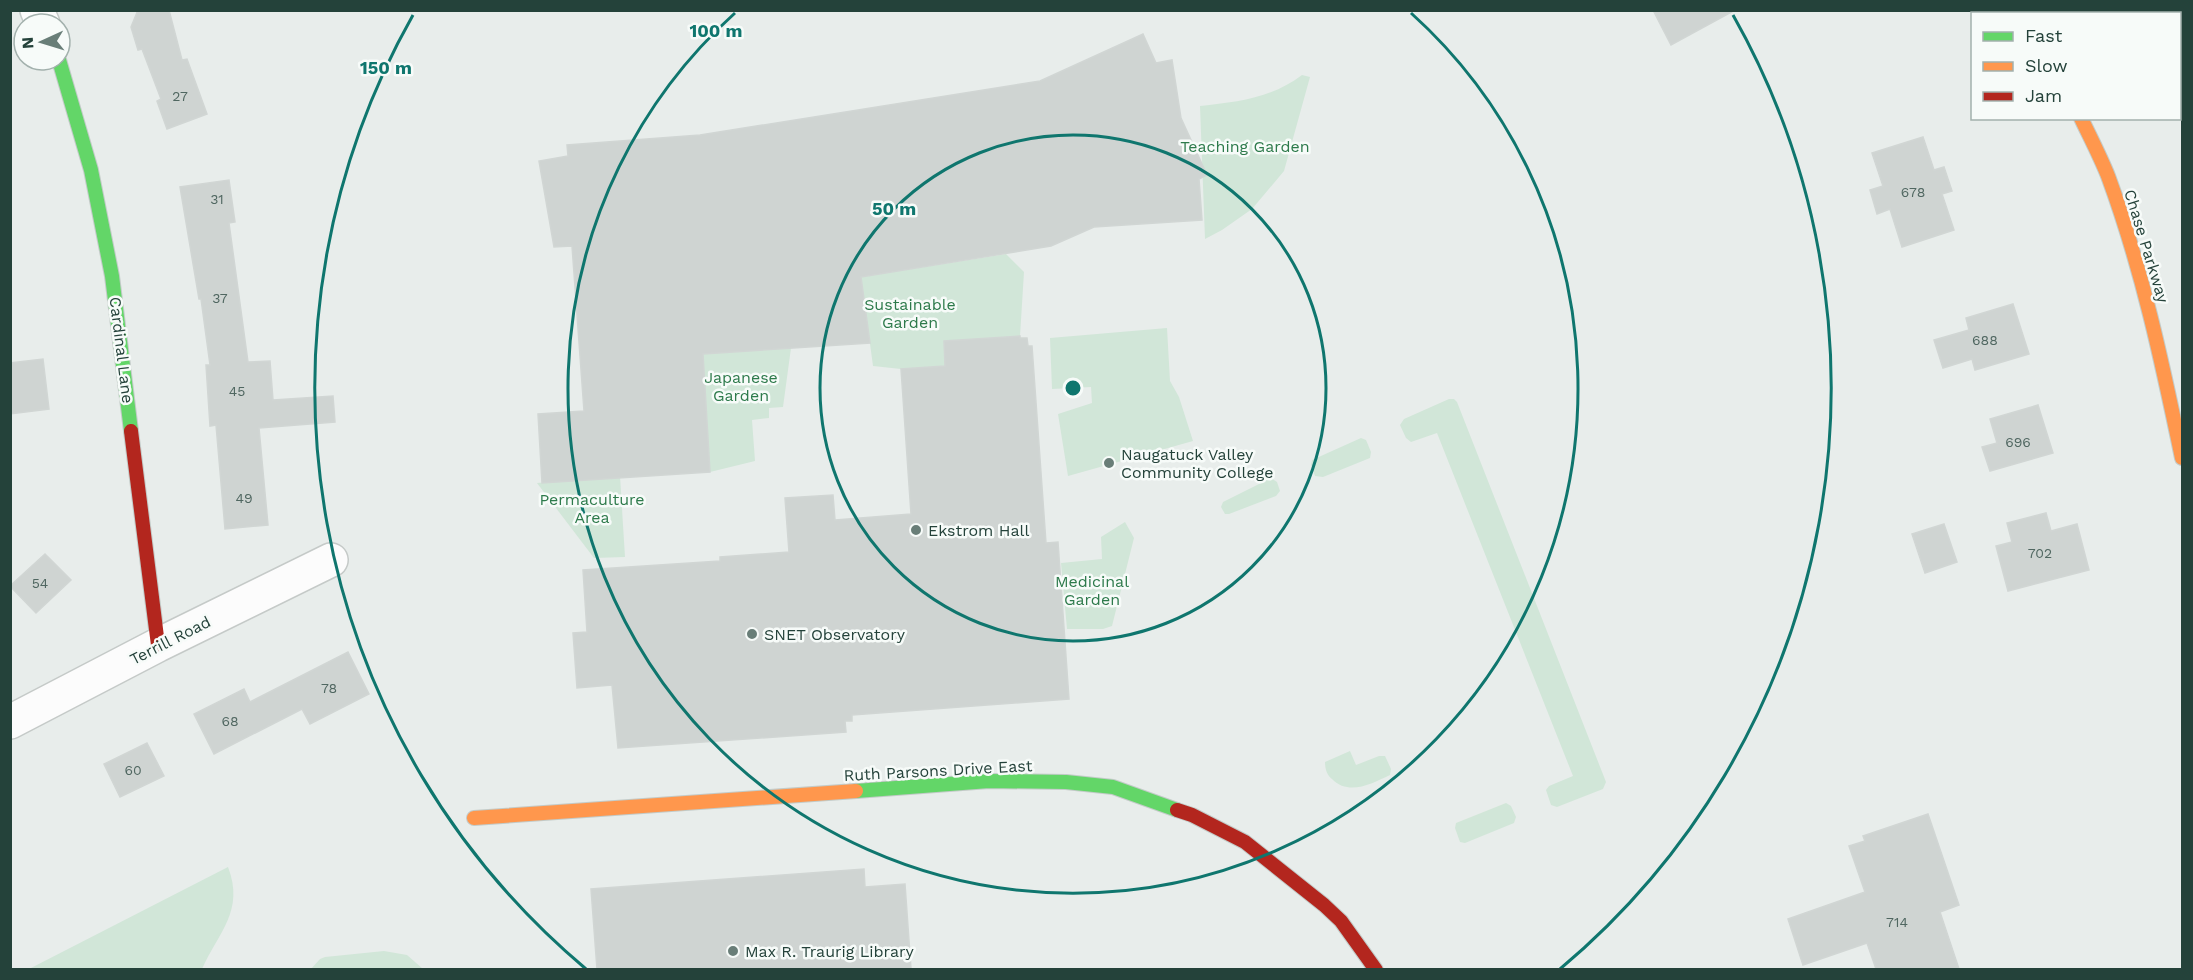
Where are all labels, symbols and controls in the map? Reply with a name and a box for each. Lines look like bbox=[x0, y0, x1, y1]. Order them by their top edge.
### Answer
north arrow bbox=[12, 12, 72, 72]
legend bbox=[1971, 12, 2181, 120]
text: 100 m bbox=[689, 20, 743, 41]
text: Fast bbox=[2025, 25, 2063, 46]
text: N bbox=[18, 36, 37, 50]
text: Slow bbox=[2025, 55, 2068, 76]
text: 150 m bbox=[360, 57, 412, 78]
text: Jam bbox=[2025, 85, 2062, 106]
house number: 27 bbox=[172, 88, 188, 104]
park label: Teaching Garden bbox=[1180, 137, 1310, 156]
house number: 678 bbox=[1901, 184, 1925, 200]
street label: Chase Parkway bbox=[2120, 187, 2173, 306]
house number: 31 bbox=[210, 191, 224, 207]
text: 50 m bbox=[872, 198, 916, 219]
house number: 37 bbox=[212, 290, 228, 306]
park label: Sustainable Garden bbox=[864, 295, 956, 332]
street label: Cardinal Lane bbox=[106, 296, 137, 404]
house number: 688 bbox=[1972, 332, 1998, 348]
park label: Japanese Garden bbox=[704, 368, 778, 405]
centre of rings bbox=[1063, 378, 1083, 398]
house number: 45 bbox=[229, 383, 245, 399]
house number: 696 bbox=[2005, 434, 2031, 450]
place label: Naugatuck Valley Community College bbox=[1121, 445, 1273, 482]
marker: Naugatuck Valley Community College bbox=[1102, 456, 1116, 470]
house number: 49 bbox=[235, 490, 253, 506]
park label: Permaculture Area bbox=[539, 490, 645, 527]
place label: Ekstrom Hall bbox=[928, 521, 1029, 540]
marker: Ekstrom Hall bbox=[909, 523, 923, 537]
house number: 702 bbox=[2028, 545, 2052, 561]
park label: Medicinal Garden bbox=[1055, 572, 1129, 609]
house number: 54 bbox=[32, 575, 48, 591]
street label: Terrill Road bbox=[127, 612, 214, 669]
place label: SNET Observatory bbox=[764, 625, 906, 644]
marker: SNET Observatory bbox=[745, 627, 759, 641]
house number: 78 bbox=[321, 680, 337, 696]
house number: 68 bbox=[221, 713, 239, 729]
street label: Ruth Parsons Drive East bbox=[843, 756, 1033, 785]
house number: 60 bbox=[124, 762, 142, 778]
house number: 714 bbox=[1886, 914, 1908, 930]
place label: Max R. Traurig Library bbox=[745, 942, 914, 961]
marker: Max R. Traurig Library bbox=[726, 944, 740, 958]

